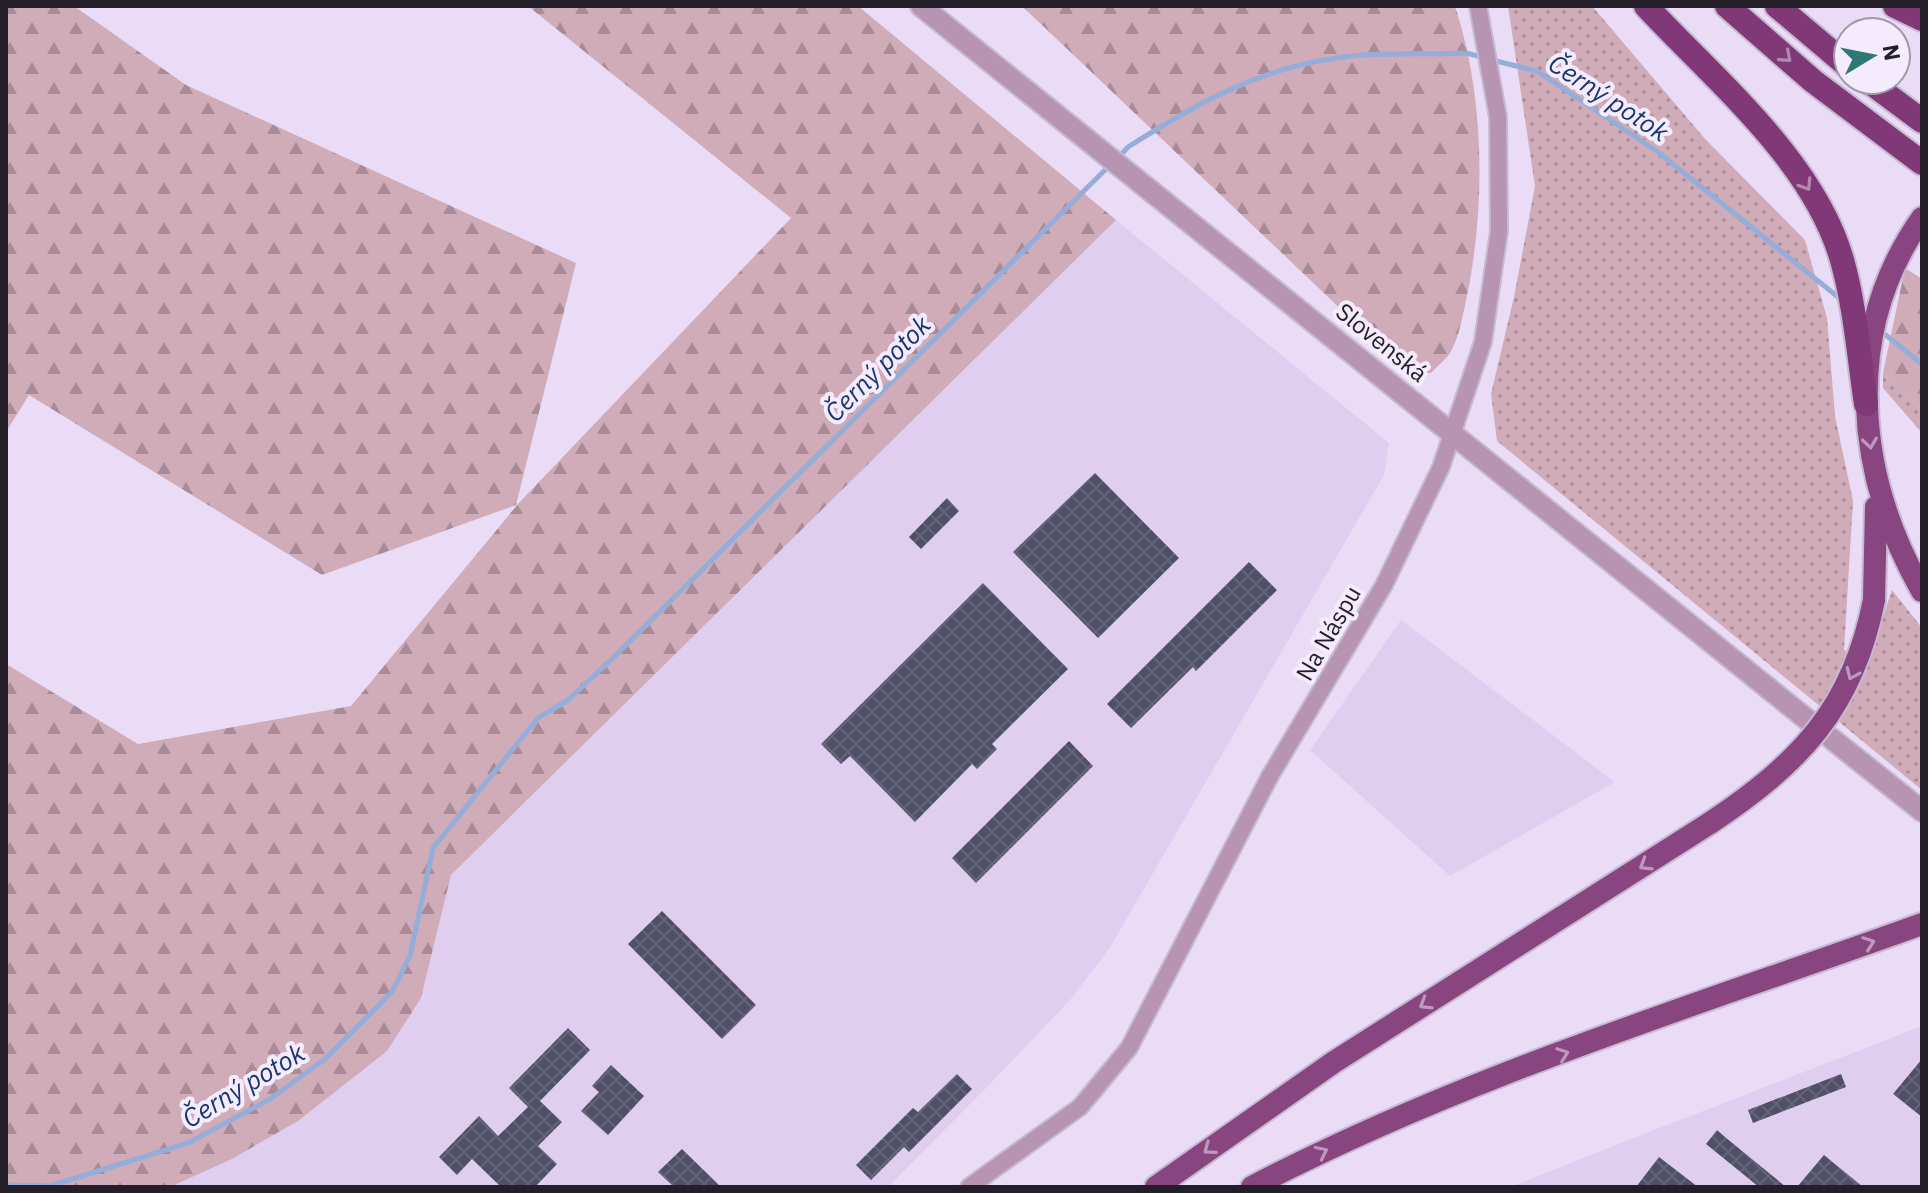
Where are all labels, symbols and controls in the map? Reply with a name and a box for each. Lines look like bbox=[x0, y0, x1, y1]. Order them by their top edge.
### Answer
north arrow bbox=[1832, 16, 1912, 96]
text: N bbox=[1877, 42, 1908, 63]
water label: Černý potok bbox=[1542, 46, 1676, 149]
one-way arrow bbox=[1776, 47, 1791, 62]
one-way arrow bbox=[1796, 176, 1811, 191]
street label: Slovenská bbox=[1330, 295, 1435, 389]
water label: Černý potok bbox=[817, 307, 938, 428]
one-way arrow bbox=[1861, 437, 1878, 450]
street label: Na Náspu bbox=[1288, 580, 1368, 686]
one-way arrow bbox=[1846, 666, 1862, 680]
one-way arrow bbox=[1639, 855, 1653, 870]
one-way arrow bbox=[1861, 936, 1875, 953]
one-way arrow bbox=[1419, 995, 1434, 1010]
water label: Černý potok bbox=[176, 1035, 311, 1135]
one-way arrow bbox=[1555, 1047, 1569, 1064]
one-way arrow bbox=[1203, 1139, 1218, 1154]
one-way arrow bbox=[1314, 1146, 1328, 1162]

